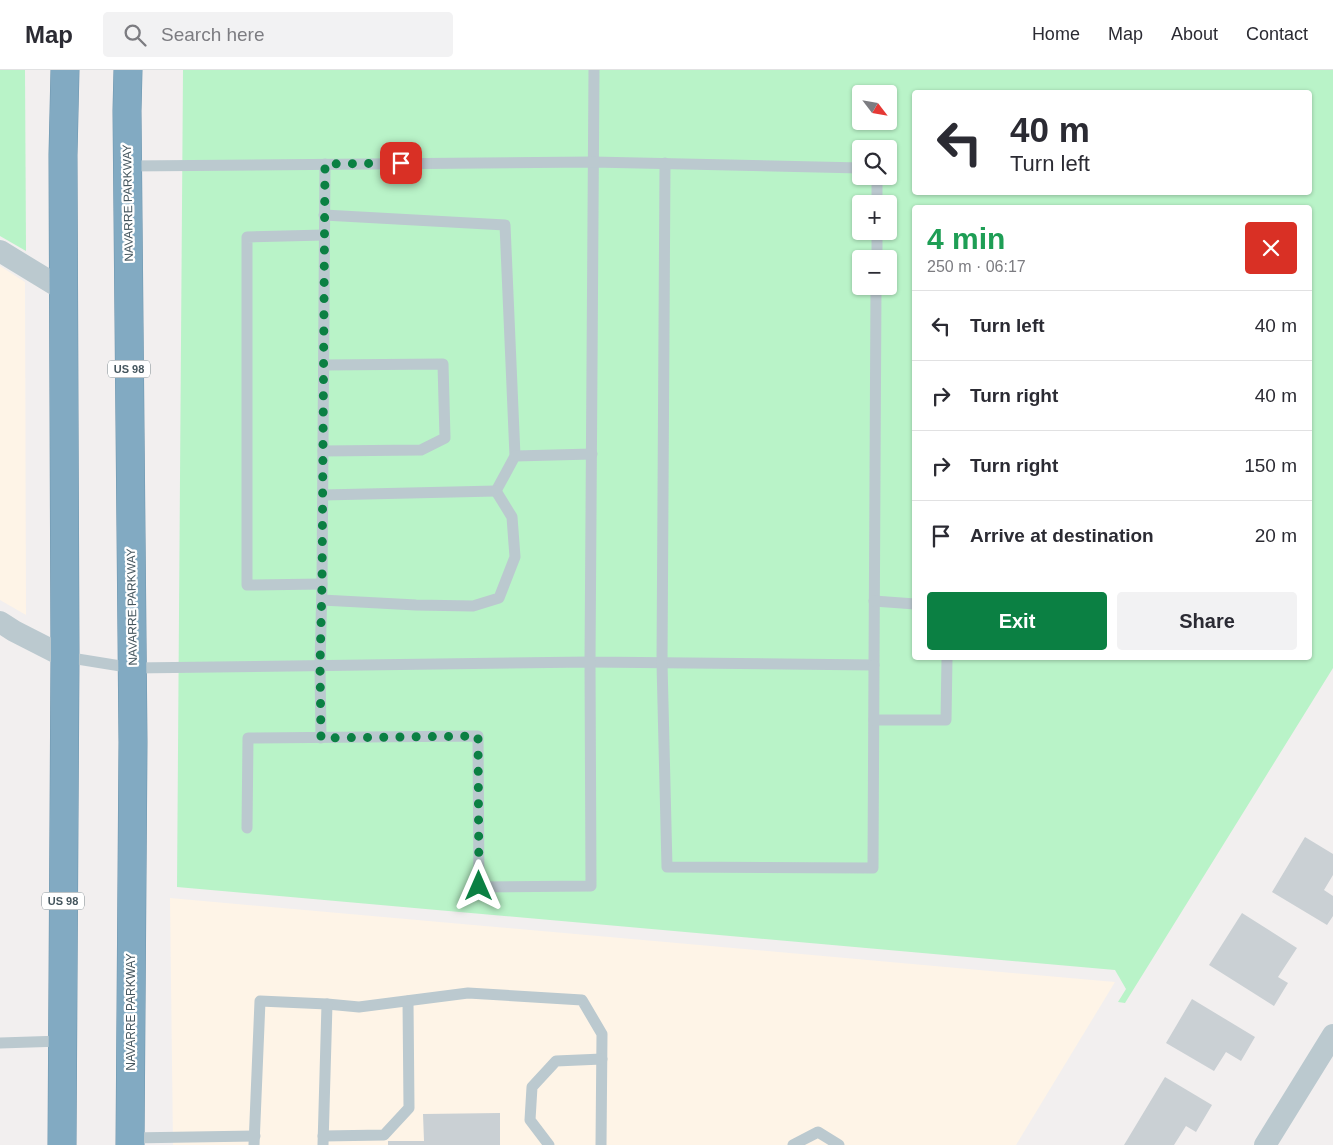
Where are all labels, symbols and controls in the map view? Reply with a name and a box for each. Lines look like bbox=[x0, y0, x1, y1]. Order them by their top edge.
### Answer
search box bbox=[103, 12, 453, 57]
text: Map bbox=[25, 21, 73, 48]
icon: search bbox=[121, 21, 149, 49]
text: Search here bbox=[161, 24, 265, 45]
text: Home bbox=[1032, 24, 1080, 44]
text: Map bbox=[1108, 24, 1143, 44]
text: About bbox=[1171, 24, 1218, 44]
text: Contact bbox=[1246, 24, 1308, 44]
north arrow bbox=[852, 85, 898, 130]
map controls bbox=[852, 85, 897, 295]
icon: left bbox=[927, 110, 992, 175]
text: 40 m bbox=[1010, 110, 1090, 149]
button: search bbox=[852, 140, 897, 185]
pin bbox=[380, 142, 422, 184]
street label: NAVARRE PARKWAY bbox=[120, 144, 136, 262]
icon: arrive bbox=[387, 149, 415, 177]
text: Turn left bbox=[1010, 151, 1090, 176]
button: + bbox=[852, 195, 897, 240]
text: 4 min bbox=[927, 222, 1005, 255]
button: close bbox=[1245, 222, 1297, 274]
button: − bbox=[852, 250, 897, 295]
text: 250 m · 06:17 bbox=[927, 258, 1026, 275]
icon: left bbox=[927, 312, 955, 340]
text: Turn left bbox=[970, 315, 1045, 336]
text: 40 m bbox=[1255, 315, 1297, 336]
road number: US 98 bbox=[108, 360, 150, 378]
icon: right bbox=[927, 382, 955, 410]
text: Turn right bbox=[970, 385, 1058, 406]
text: 40 m bbox=[1255, 385, 1297, 406]
icon: right bbox=[927, 452, 955, 480]
text: Turn right bbox=[970, 455, 1058, 476]
text: 150 m bbox=[1244, 455, 1297, 476]
icon: arrive bbox=[927, 522, 955, 550]
text: Arrive at destination bbox=[970, 525, 1154, 546]
text: 20 m bbox=[1255, 525, 1297, 546]
street label: NAVARRE PARKWAY bbox=[124, 548, 140, 666]
button: Exit bbox=[927, 592, 1107, 650]
button: Share bbox=[1117, 592, 1297, 650]
position arrow bbox=[452, 859, 504, 911]
road number: US 98 bbox=[42, 892, 84, 909]
street label: NAVARRE PARKWAY bbox=[124, 953, 138, 1071]

